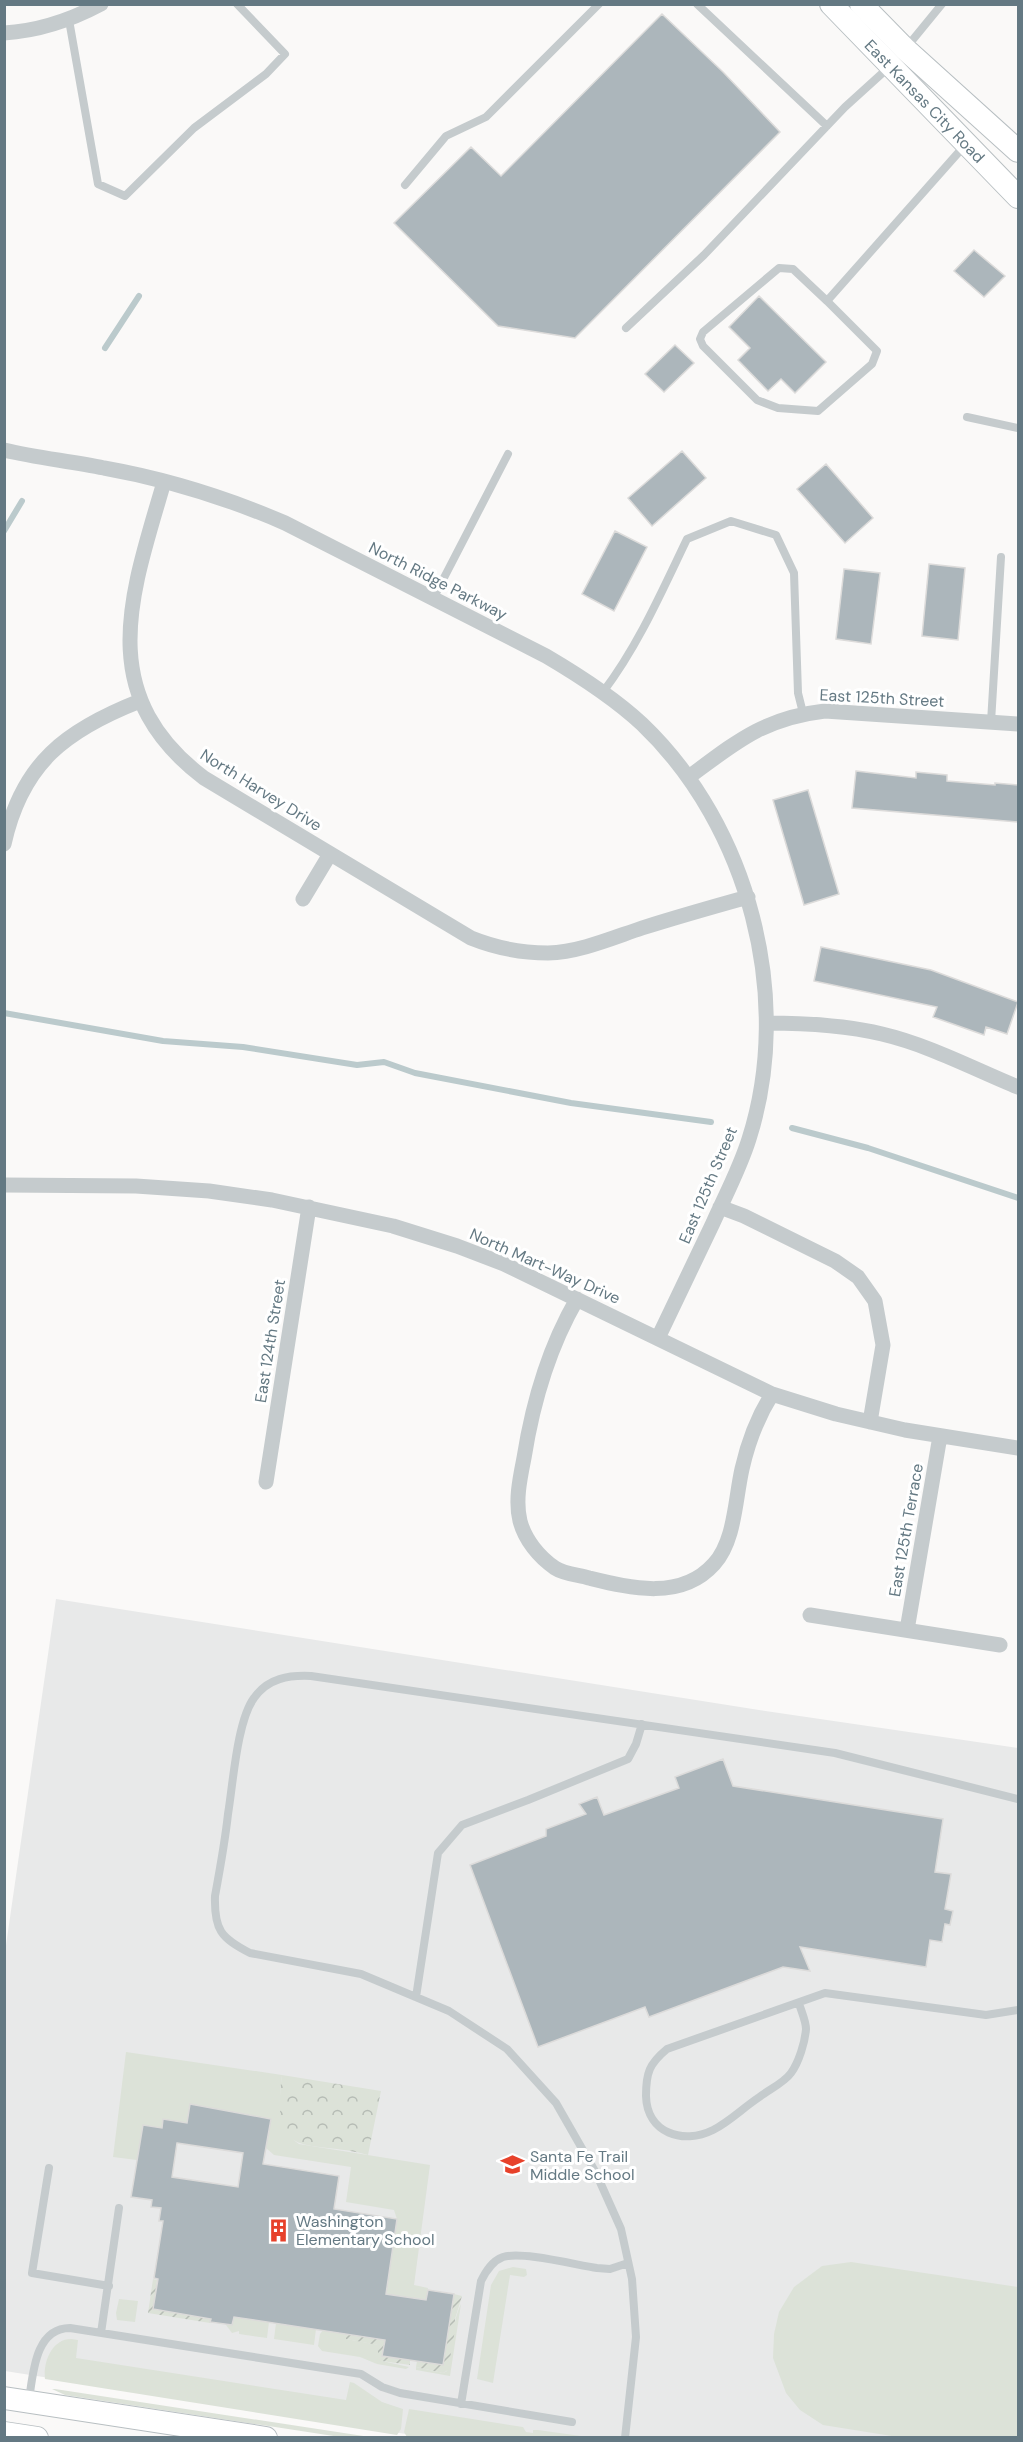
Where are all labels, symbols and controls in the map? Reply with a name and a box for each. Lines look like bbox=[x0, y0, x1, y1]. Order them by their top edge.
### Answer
street label: East Kansas City Road bbox=[860, 35, 990, 167]
street label: North Ridge Parkway bbox=[365, 537, 511, 625]
street label: East 125th Street bbox=[819, 684, 945, 712]
street label: North Harvey Drive bbox=[196, 744, 326, 836]
street label: East 125th Street bbox=[674, 1123, 742, 1247]
street label: North Mart-Way Drive bbox=[466, 1223, 624, 1309]
street label: East 124th Street bbox=[250, 1278, 290, 1404]
street label: East 125th Terrace bbox=[884, 1462, 928, 1598]
place label: Santa Fe Trail Middle School bbox=[530, 2146, 634, 2185]
school or university icon: Santa Fe Trail Middle School bbox=[499, 2152, 525, 2178]
place label: Washington Elementary School bbox=[296, 2211, 434, 2250]
building icon: Washington Elementary School bbox=[265, 2217, 291, 2243]

